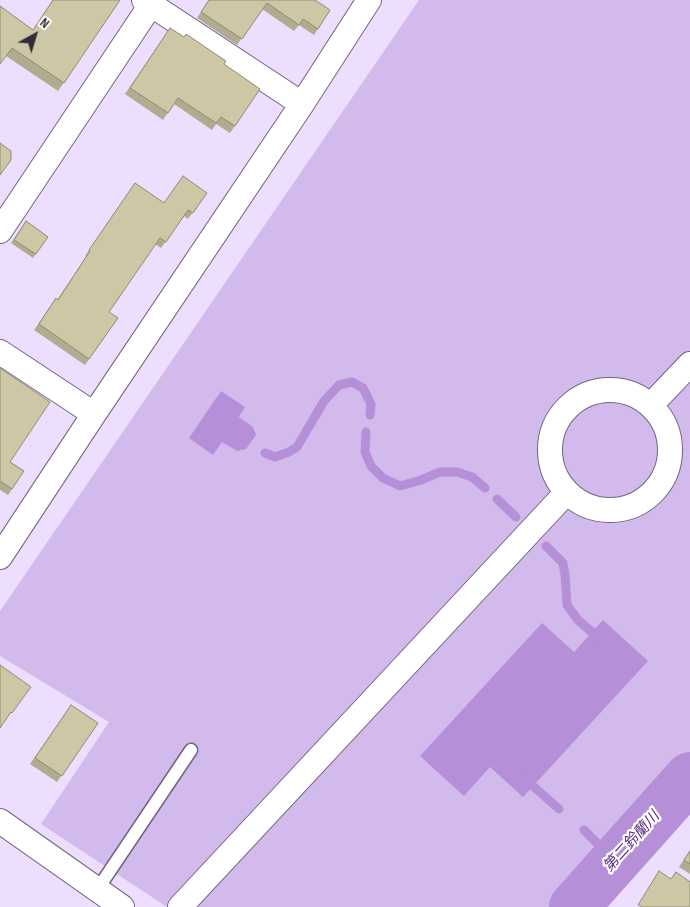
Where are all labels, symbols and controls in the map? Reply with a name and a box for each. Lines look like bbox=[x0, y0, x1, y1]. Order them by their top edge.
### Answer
north arrow bbox=[10, 10, 60, 60]
text: N bbox=[36, 14, 53, 32]
water label: 第二鈴蘭川 bbox=[600, 808, 664, 876]

